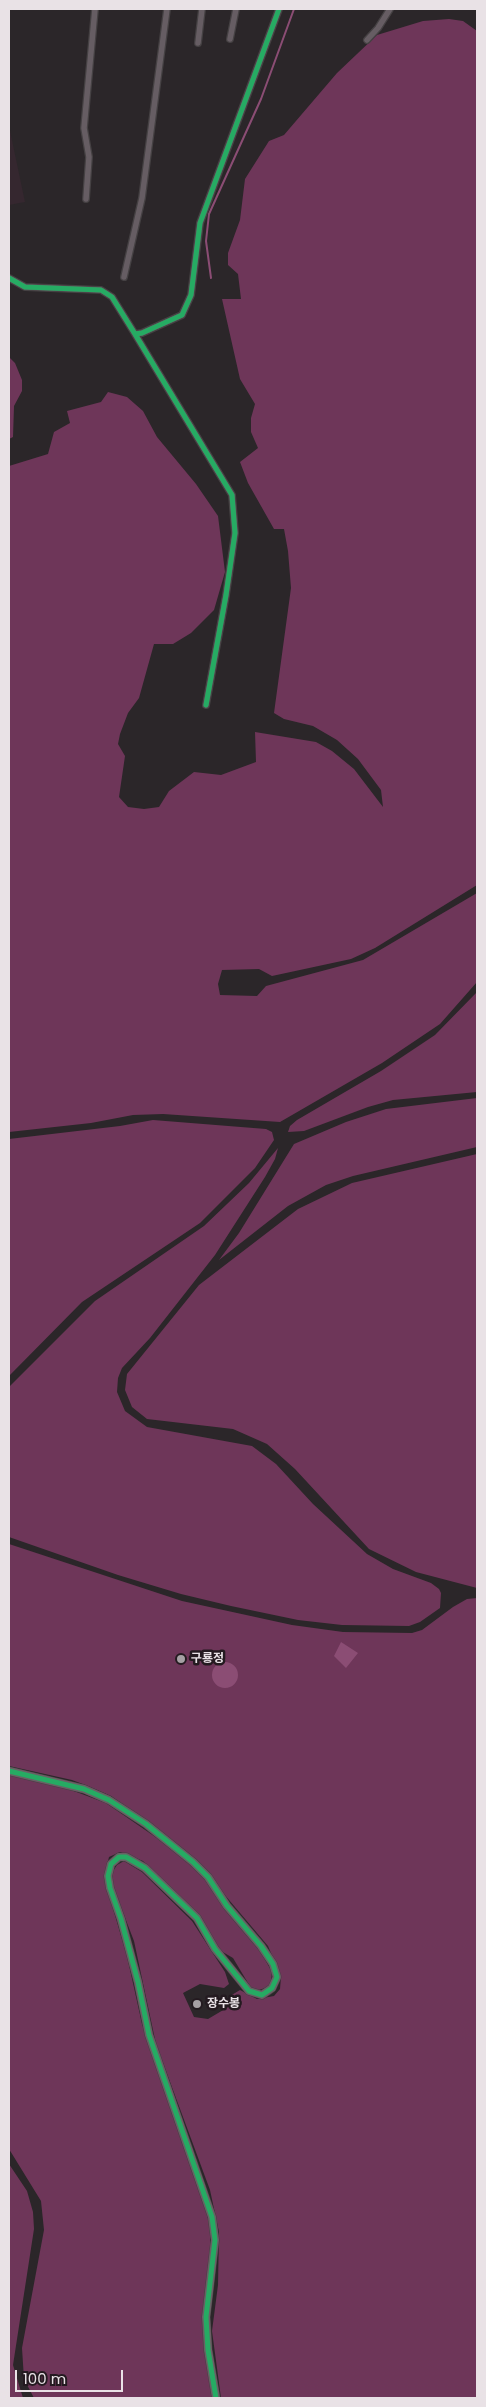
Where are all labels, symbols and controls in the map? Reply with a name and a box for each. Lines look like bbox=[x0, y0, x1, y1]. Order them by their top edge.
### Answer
place label: 구룡정 bbox=[191, 1652, 224, 1666]
marker: 구룡정 bbox=[175, 1653, 187, 1665]
place label: 장수봉 bbox=[207, 1997, 240, 2011]
marker: 장수봉 bbox=[191, 1998, 203, 2010]
scale bar bbox=[18, 2360, 125, 2392]
text: 100 m bbox=[23, 2368, 66, 2389]

